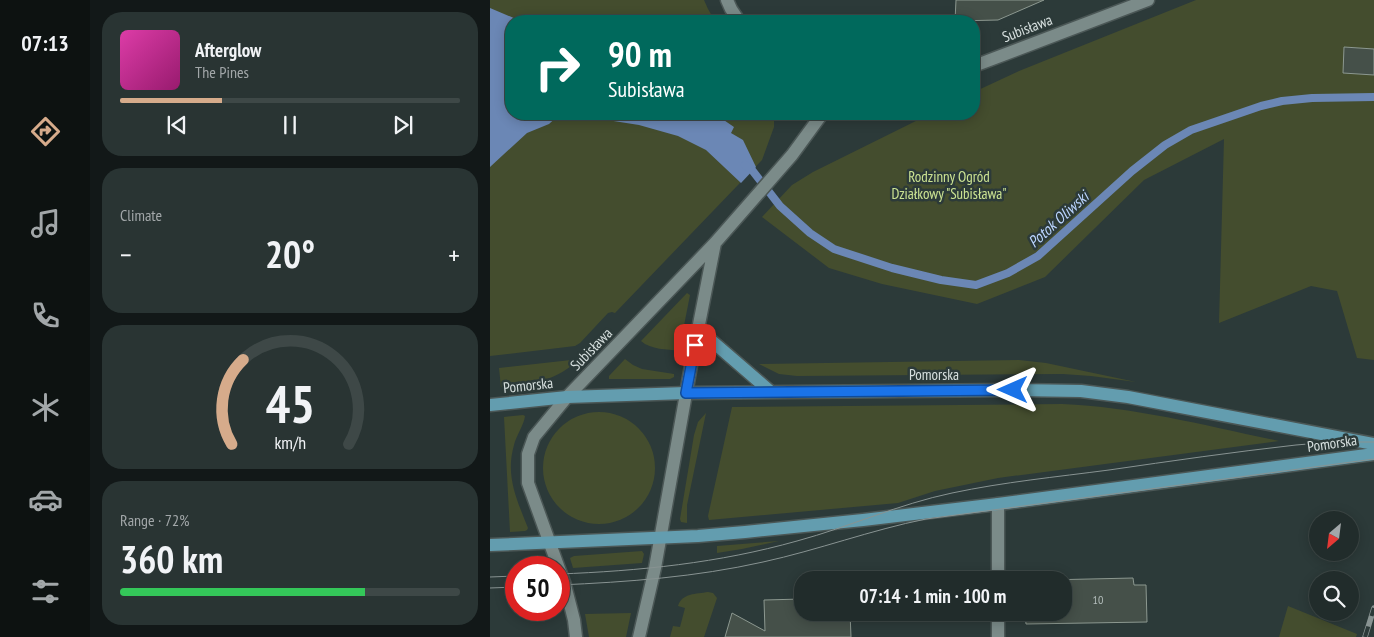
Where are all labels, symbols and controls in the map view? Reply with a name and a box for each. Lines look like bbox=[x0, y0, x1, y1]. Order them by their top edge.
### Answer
street label: Subisława bbox=[999, 10, 1055, 46]
text: 07:13 bbox=[21, 29, 69, 57]
text: 90 m bbox=[608, 31, 672, 77]
icon: right bbox=[525, 35, 590, 100]
text: Afterglow bbox=[195, 38, 261, 62]
text: The Pines bbox=[195, 62, 249, 82]
text: Subisława bbox=[608, 75, 684, 103]
icon: previous bbox=[163, 111, 191, 139]
icon: pause bbox=[276, 111, 304, 139]
icon: next bbox=[389, 111, 417, 139]
icon: directions bbox=[28, 114, 63, 149]
park label: Rodzinny Ogród Działkowy "Subisława" bbox=[892, 167, 1006, 203]
water label: Potok Oliwski bbox=[1024, 185, 1094, 251]
text: Climate bbox=[120, 205, 162, 225]
icon: music bbox=[28, 206, 63, 241]
text: 20° bbox=[265, 229, 315, 278]
text: − bbox=[120, 236, 132, 273]
text: + bbox=[448, 236, 460, 273]
icon: phone bbox=[28, 298, 63, 333]
street label: Subisława bbox=[566, 324, 616, 374]
pin bbox=[674, 324, 716, 366]
icon: arrive bbox=[681, 331, 709, 359]
position arrow bbox=[986, 363, 1038, 415]
street label: Pomorska bbox=[909, 365, 959, 384]
text: 45 bbox=[265, 370, 315, 437]
street label: Pomorska bbox=[502, 373, 554, 397]
icon: climate bbox=[28, 390, 63, 425]
street label: Pomorska bbox=[1306, 430, 1358, 456]
text: km/h bbox=[274, 431, 306, 454]
icon: car bbox=[28, 482, 63, 517]
text: Range · 72% bbox=[120, 510, 189, 530]
north arrow bbox=[1309, 511, 1359, 561]
map controls bbox=[1309, 511, 1359, 621]
text: 360 km bbox=[120, 534, 223, 583]
speed limit sign: 50 bbox=[505, 556, 570, 621]
button: search bbox=[1309, 571, 1359, 621]
icon: filters bbox=[28, 574, 63, 609]
text: 07:14 · 1 min · 100 m bbox=[860, 584, 1006, 608]
house number: 10 bbox=[1093, 592, 1103, 607]

